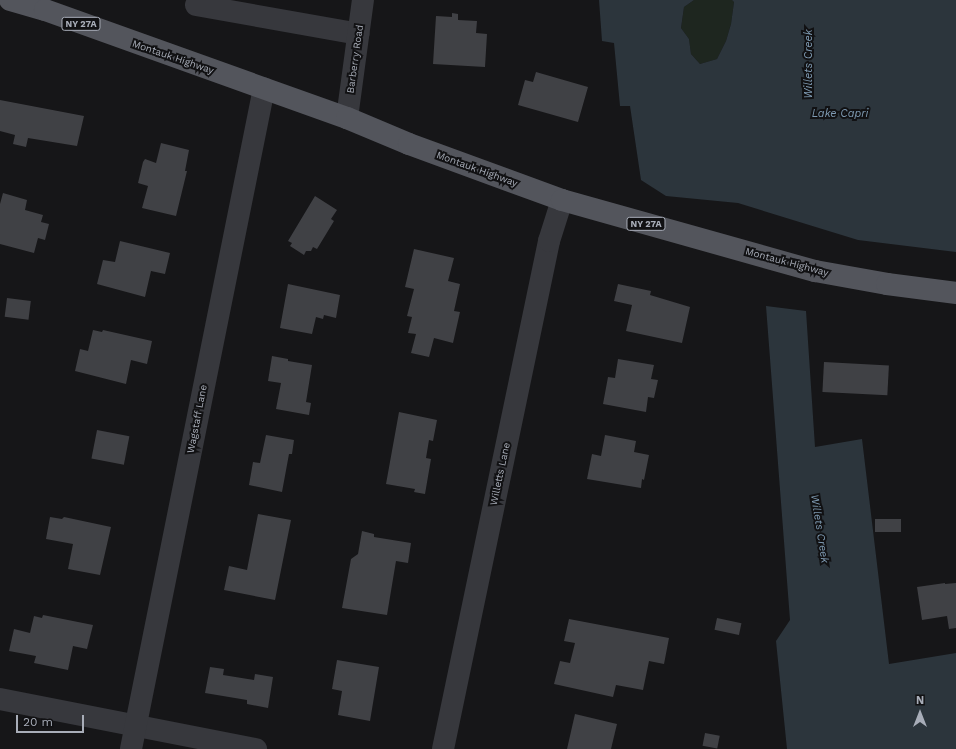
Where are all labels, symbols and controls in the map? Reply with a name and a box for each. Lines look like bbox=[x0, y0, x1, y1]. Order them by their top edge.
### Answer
road number: NY 27A bbox=[61, 17, 101, 31]
street label: Barberry Road bbox=[344, 24, 366, 94]
water label: Willets Creek bbox=[802, 29, 816, 99]
street label: Montauk Highway bbox=[130, 37, 216, 77]
water label: Lake Capri bbox=[812, 107, 868, 121]
street label: Montauk Highway bbox=[435, 149, 519, 189]
road number: NY 27A bbox=[626, 217, 666, 231]
street label: Montauk Highway bbox=[744, 245, 830, 279]
street label: Wagstaff Lane bbox=[184, 383, 210, 455]
street label: Willetts Lane bbox=[487, 441, 513, 507]
water label: Willets Creek bbox=[807, 494, 831, 564]
north arrow bbox=[900, 693, 940, 733]
text: N bbox=[916, 694, 924, 707]
scale bar bbox=[18, 707, 86, 733]
text: 20 m bbox=[23, 715, 53, 729]

